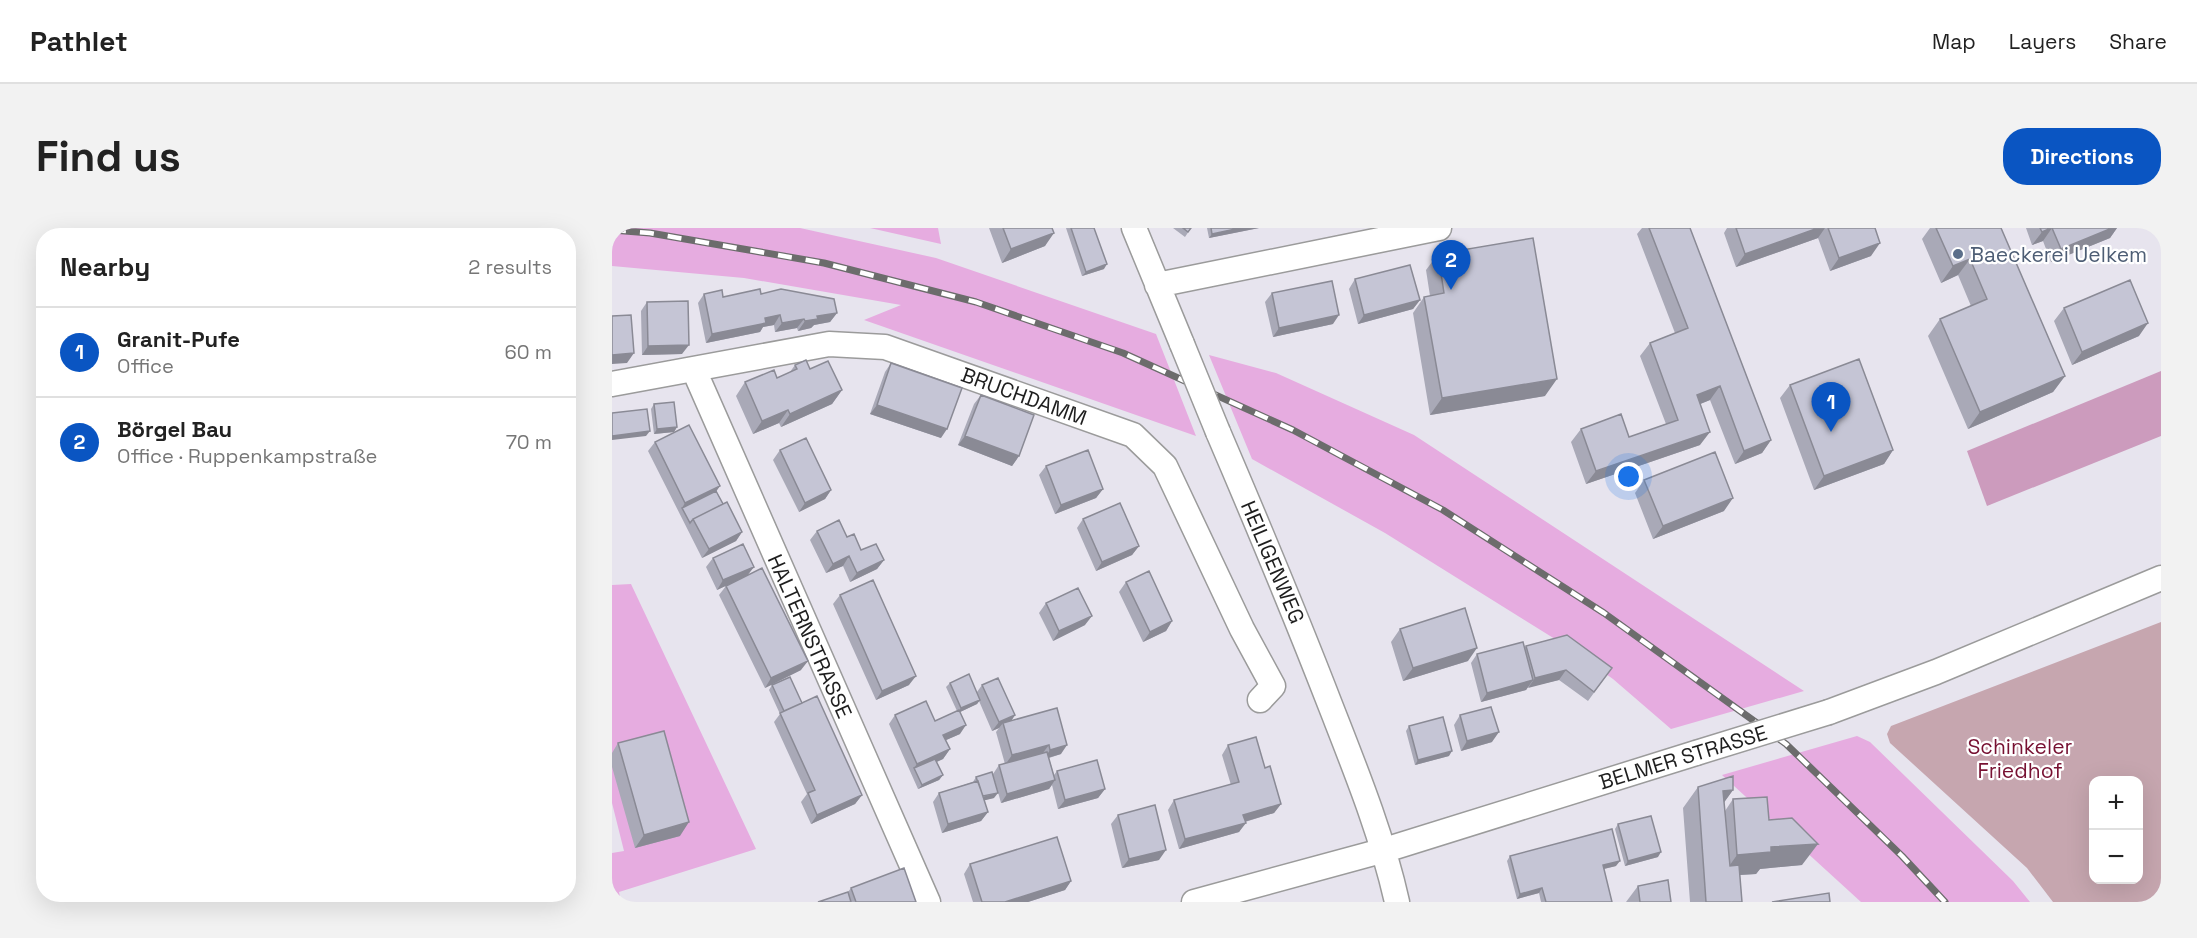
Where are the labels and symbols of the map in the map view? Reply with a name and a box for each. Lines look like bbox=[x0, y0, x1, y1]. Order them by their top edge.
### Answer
pin: 2 bbox=[1432, 241, 1470, 290]
place label: Baeckerei Uelkem bbox=[1970, 241, 2147, 268]
marker: Baeckerei Uelkem bbox=[1951, 247, 1965, 261]
street label: BRUCHDAMM bbox=[958, 361, 1090, 431]
pin: 1 bbox=[1812, 382, 1850, 432]
your location bbox=[1614, 462, 1643, 491]
street label: HEILIGENWEG bbox=[1235, 496, 1311, 628]
street label: HALTERNSTRASSE bbox=[762, 550, 858, 722]
street label: BELMER STRASSE bbox=[1596, 719, 1770, 795]
park label: Schinkeler Friedhof bbox=[1968, 733, 2073, 784]

